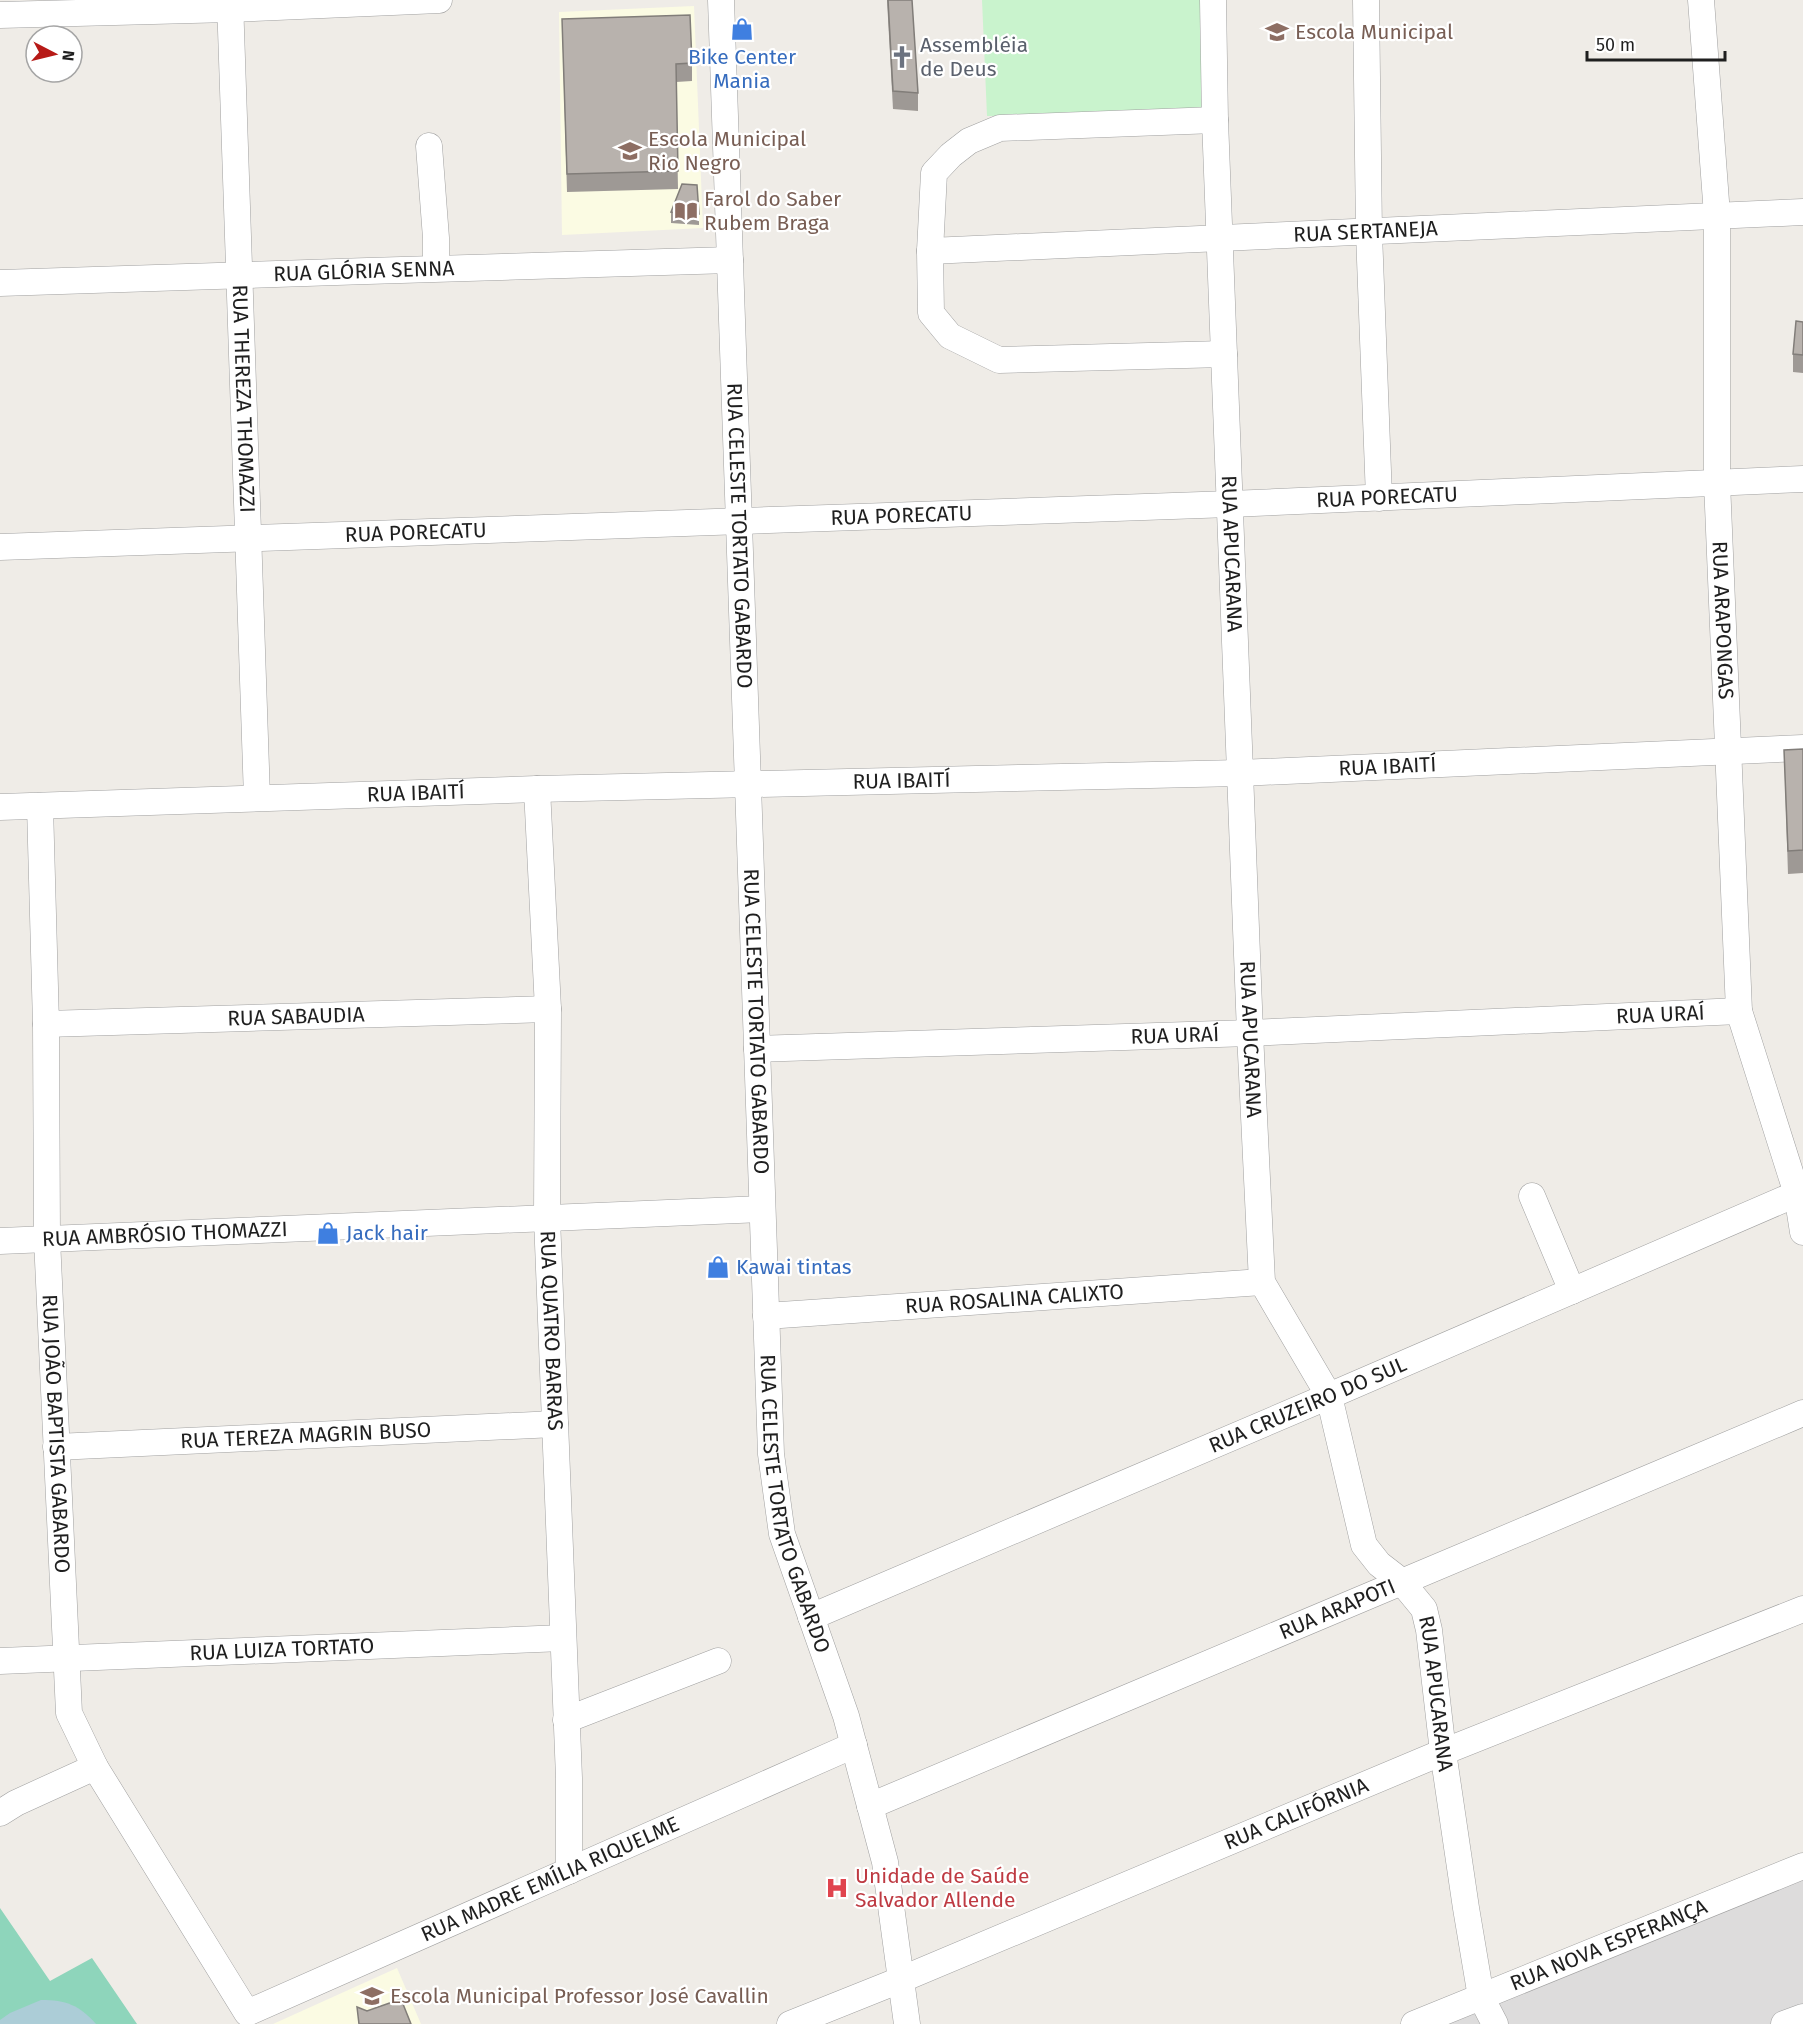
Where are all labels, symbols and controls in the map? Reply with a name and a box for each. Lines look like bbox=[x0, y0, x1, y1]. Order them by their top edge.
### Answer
shop icon: Bike Center Mania bbox=[729, 16, 755, 42]
school or university icon: Escola Municipal bbox=[1264, 19, 1290, 45]
place label: Escola Municipal bbox=[1295, 19, 1453, 45]
north arrow bbox=[24, 24, 84, 84]
scale bar bbox=[1587, 24, 1725, 62]
place label: Assembléia de Deus bbox=[920, 32, 1028, 82]
text: 50 m bbox=[1596, 34, 1635, 56]
place label: Bike Center Mania bbox=[688, 44, 796, 94]
church icon: Assembléia de Deus bbox=[889, 44, 915, 70]
text: N bbox=[58, 49, 78, 62]
place label: Escola Municipal Rio Negro bbox=[648, 126, 806, 176]
school or university icon: Escola Municipal Rio Negro bbox=[617, 138, 643, 164]
place label: Farol do Saber Rubem Braga bbox=[704, 186, 841, 236]
library icon: Farol do Saber Rubem Braga bbox=[673, 198, 699, 224]
street label: RUA SERTANEJA bbox=[1293, 215, 1438, 248]
street label: RUA GLÓRIA SENNA bbox=[273, 255, 455, 287]
street label: RUA THEREZA THOMAZZI bbox=[227, 284, 260, 513]
street label: RUA CELESTE TORTATO GABARDO bbox=[721, 382, 758, 689]
street label: RUA APUCARANA bbox=[1216, 475, 1248, 633]
street label: RUA PORECATU bbox=[1316, 481, 1459, 513]
street label: RUA PORECATU bbox=[830, 500, 973, 531]
street label: RUA PORECATU bbox=[344, 517, 487, 548]
street label: RUA ARAPONGAS bbox=[1706, 541, 1739, 700]
street label: RUA IBAITÍ bbox=[1338, 751, 1437, 782]
street label: RUA IBAITÍ bbox=[852, 767, 951, 795]
street label: RUA IBAITÍ bbox=[366, 778, 465, 808]
street label: RUA CELESTE TORTATO GABARDO bbox=[738, 868, 774, 1175]
street label: RUA APUCARANA bbox=[1234, 960, 1267, 1118]
street label: RUA URAÍ bbox=[1615, 1000, 1705, 1030]
street label: RUA SABAUDIA bbox=[227, 1001, 365, 1032]
street label: RUA URAÍ bbox=[1130, 1021, 1220, 1050]
street label: RUA AMBRÓSIO THOMAZZI bbox=[41, 1216, 288, 1252]
shop icon: Jack hair bbox=[315, 1220, 341, 1246]
place label: Jack hair bbox=[346, 1220, 428, 1246]
street label: RUA QUATRO BARRAS bbox=[535, 1230, 568, 1431]
shop icon: Kawai tintas bbox=[705, 1254, 731, 1280]
place label: Kawai tintas bbox=[736, 1254, 852, 1280]
street label: RUA ROSALINA CALIXTO bbox=[904, 1278, 1125, 1319]
street label: RUA JOÃO BAPTISTA GABARDO bbox=[37, 1294, 75, 1574]
street label: RUA CRUZEIRO DO SUL bbox=[1205, 1351, 1411, 1459]
street label: RUA CELESTE TORTATO GABARDO bbox=[755, 1354, 836, 1657]
street label: RUA TEREZA MAGRIN BUSO bbox=[180, 1417, 432, 1454]
street label: RUA ARAPOTI bbox=[1275, 1573, 1399, 1645]
street label: RUA APUCARANA bbox=[1413, 1613, 1459, 1773]
street label: RUA LUIZA TORTATO bbox=[189, 1633, 375, 1666]
street label: RUA CALIFÓRNIA bbox=[1220, 1772, 1372, 1856]
street label: RUA MADRE EMÍLIA RIQUELME bbox=[417, 1811, 683, 1948]
place label: Unidade de Saúde Salvador Allende bbox=[855, 1863, 1029, 1913]
hospital icon: Unidade de Saúde Salvador Allende bbox=[824, 1875, 850, 1901]
street label: RUA NOVA ESPERANÇA bbox=[1506, 1893, 1711, 1997]
school or university icon: Escola Municipal Professor José Cavallin bbox=[359, 1983, 385, 2009]
place label: Escola Municipal Professor José Cavallin bbox=[390, 1983, 769, 2009]

